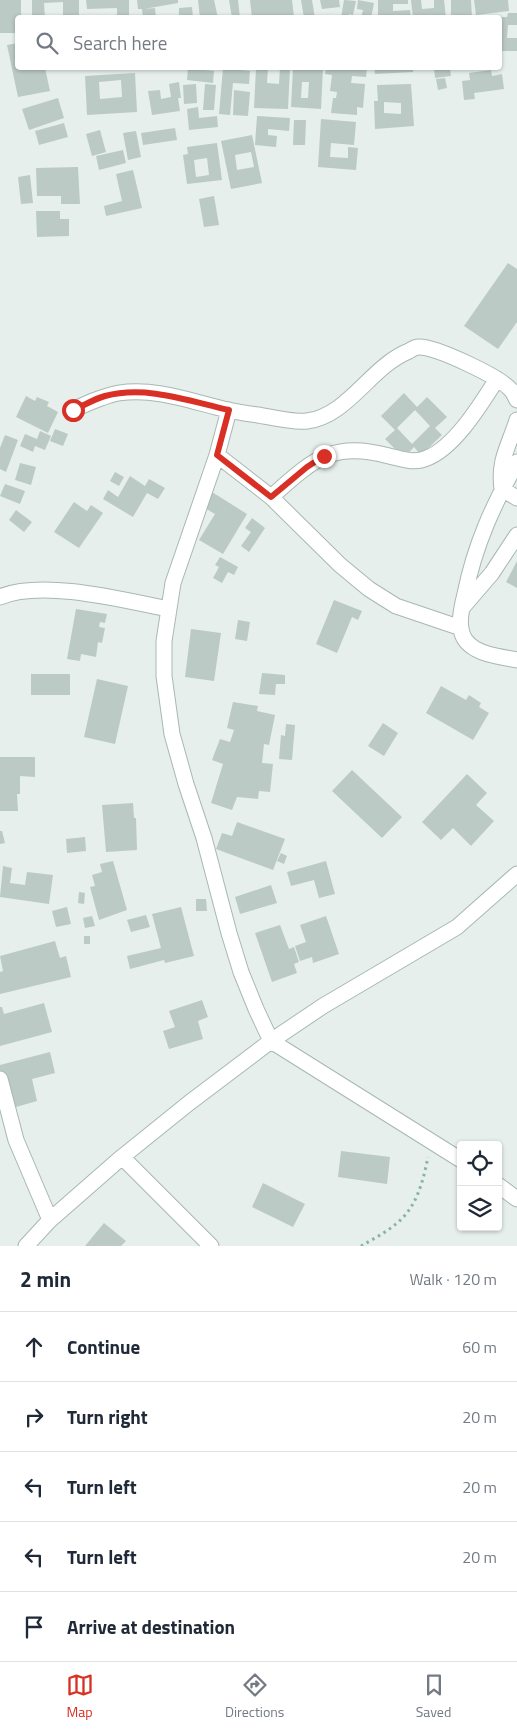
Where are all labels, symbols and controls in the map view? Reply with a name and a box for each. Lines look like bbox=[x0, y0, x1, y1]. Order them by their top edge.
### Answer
search box bbox=[15, 15, 502, 70]
text: Search here bbox=[73, 28, 167, 57]
icon: search bbox=[33, 29, 61, 57]
route start bbox=[62, 399, 85, 422]
route end bbox=[313, 445, 336, 468]
map controls bbox=[457, 1141, 502, 1231]
button: locate bbox=[457, 1141, 502, 1186]
button: layers bbox=[457, 1186, 502, 1231]
text: 2 min bbox=[20, 1263, 71, 1295]
text: Walk · 120 m bbox=[409, 1267, 497, 1291]
text: Continue bbox=[67, 1332, 140, 1361]
icon: ahead bbox=[20, 1333, 48, 1361]
text: 60 m bbox=[462, 1335, 497, 1359]
text: Turn right bbox=[67, 1402, 148, 1431]
icon: right bbox=[20, 1403, 48, 1431]
text: 20 m bbox=[462, 1405, 497, 1429]
text: Turn left bbox=[67, 1472, 137, 1501]
icon: left bbox=[20, 1473, 48, 1501]
text: 20 m bbox=[462, 1475, 497, 1499]
text: Turn left bbox=[67, 1542, 137, 1571]
icon: left bbox=[20, 1543, 48, 1571]
text: 20 m bbox=[462, 1545, 497, 1569]
text: Arrive at destination bbox=[67, 1612, 235, 1641]
icon: arrive bbox=[20, 1613, 48, 1641]
tab: Map bbox=[66, 1671, 94, 1722]
tab: Directions bbox=[225, 1671, 284, 1722]
tab: Saved bbox=[416, 1671, 451, 1722]

